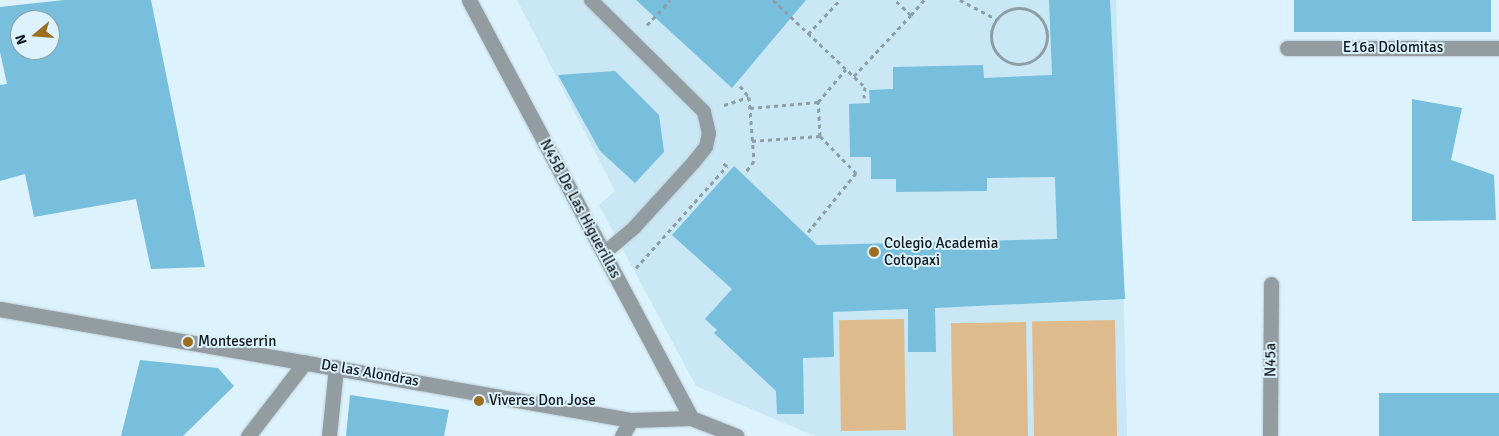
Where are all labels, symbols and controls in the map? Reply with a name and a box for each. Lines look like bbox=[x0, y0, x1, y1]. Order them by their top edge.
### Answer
north arrow bbox=[10, 10, 60, 60]
text: N bbox=[12, 32, 31, 47]
street label: E16a Dolomitas bbox=[1343, 39, 1443, 57]
street label: N45B De Las Higuerillas bbox=[536, 136, 624, 282]
place label: Colegio Academia Cotopaxi bbox=[884, 234, 998, 269]
marker: Colegio Academia Cotopaxi bbox=[868, 246, 880, 258]
place label: Monteserrin bbox=[198, 333, 276, 351]
marker: Monteserrin bbox=[182, 336, 194, 348]
street label: N45a bbox=[1262, 343, 1280, 377]
street label: De las Alondras bbox=[320, 356, 420, 390]
place label: Viveres Don Jose bbox=[489, 392, 596, 410]
marker: Viveres Don Jose bbox=[473, 395, 485, 407]

